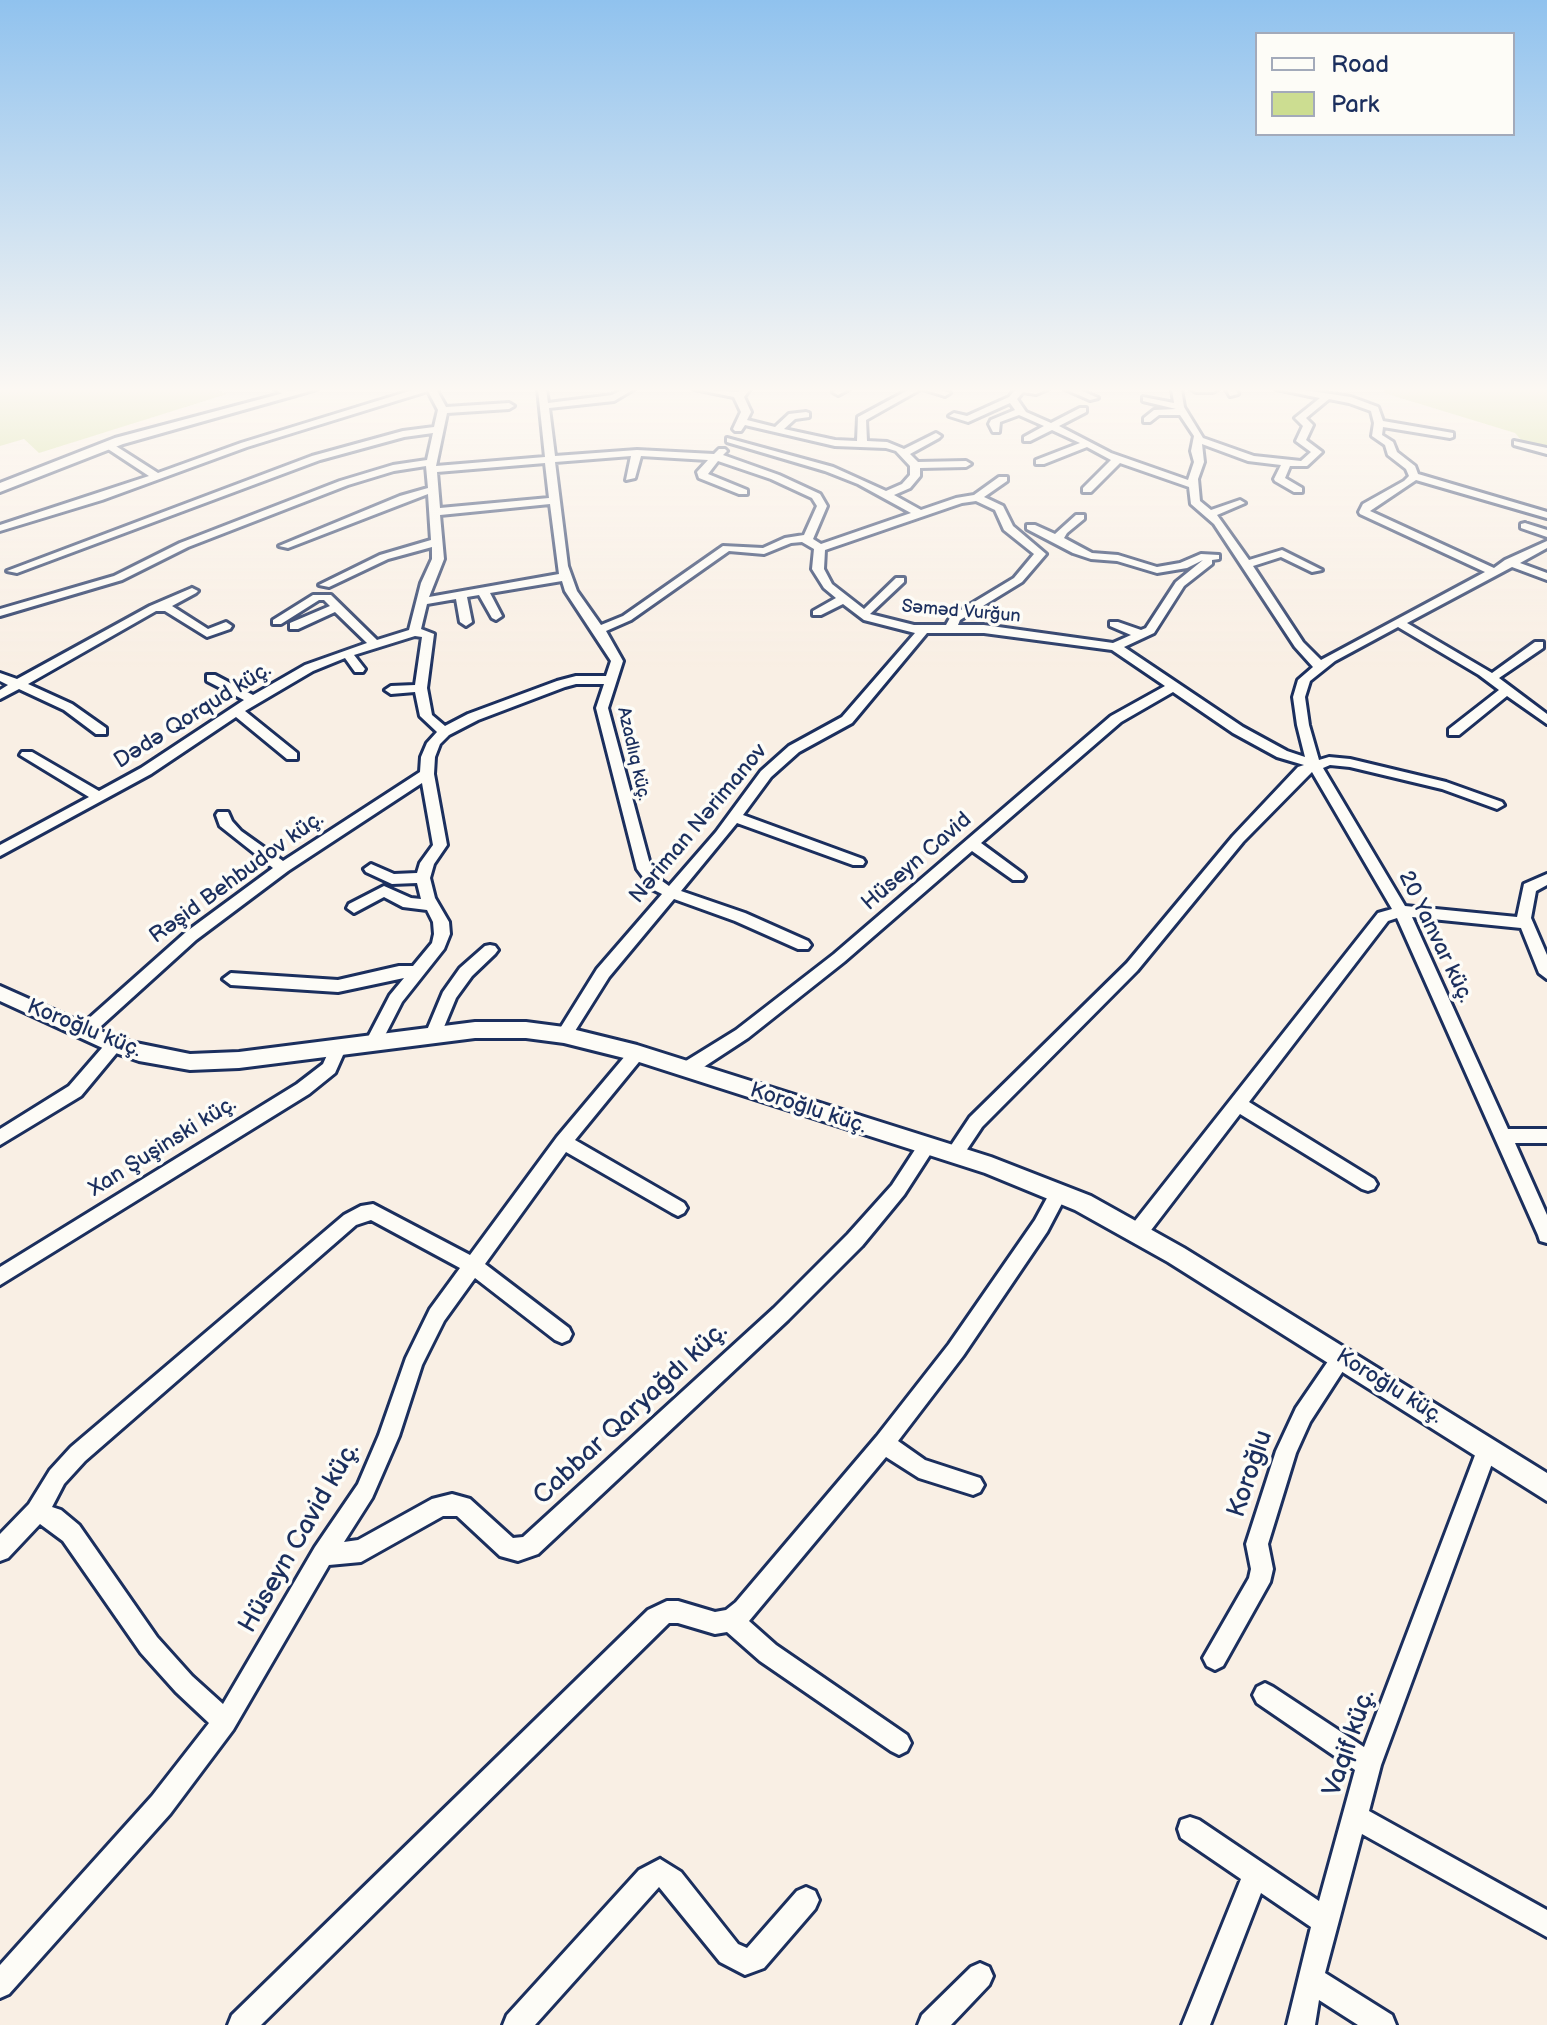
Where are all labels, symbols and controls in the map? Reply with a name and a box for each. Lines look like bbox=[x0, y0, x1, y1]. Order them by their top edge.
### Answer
legend bbox=[1255, 32, 1515, 136]
text: Road bbox=[1331, 50, 1389, 79]
text: Park bbox=[1331, 90, 1379, 119]
street label: Səməd Vurğun bbox=[901, 596, 1021, 628]
street label: Dədə Qorqud küç. bbox=[109, 657, 277, 775]
street label: Azadlıq küç. bbox=[612, 705, 654, 803]
street label: Nəriman Nərimanov bbox=[625, 739, 773, 909]
street label: Rəşid Behbudov küç. bbox=[145, 806, 329, 950]
street label: Hüseyn Cavid bbox=[857, 807, 977, 917]
street label: 20 Yanvar küç. bbox=[1392, 867, 1478, 1007]
street label: Koroğlu küç. bbox=[23, 994, 145, 1064]
street label: Koroğlu küç. bbox=[746, 1078, 870, 1140]
street label: Xan Şuşinski küç. bbox=[84, 1091, 242, 1203]
street label: Cabbar Qaryağdı küç. bbox=[527, 1316, 735, 1512]
street label: Koroğlu küç. bbox=[1331, 1344, 1447, 1430]
street label: Koroğlu bbox=[1222, 1426, 1280, 1522]
street label: Hüseyn Cavid küç. bbox=[233, 1437, 367, 1639]
street label: Vaqif küç. bbox=[1317, 1685, 1383, 1801]

